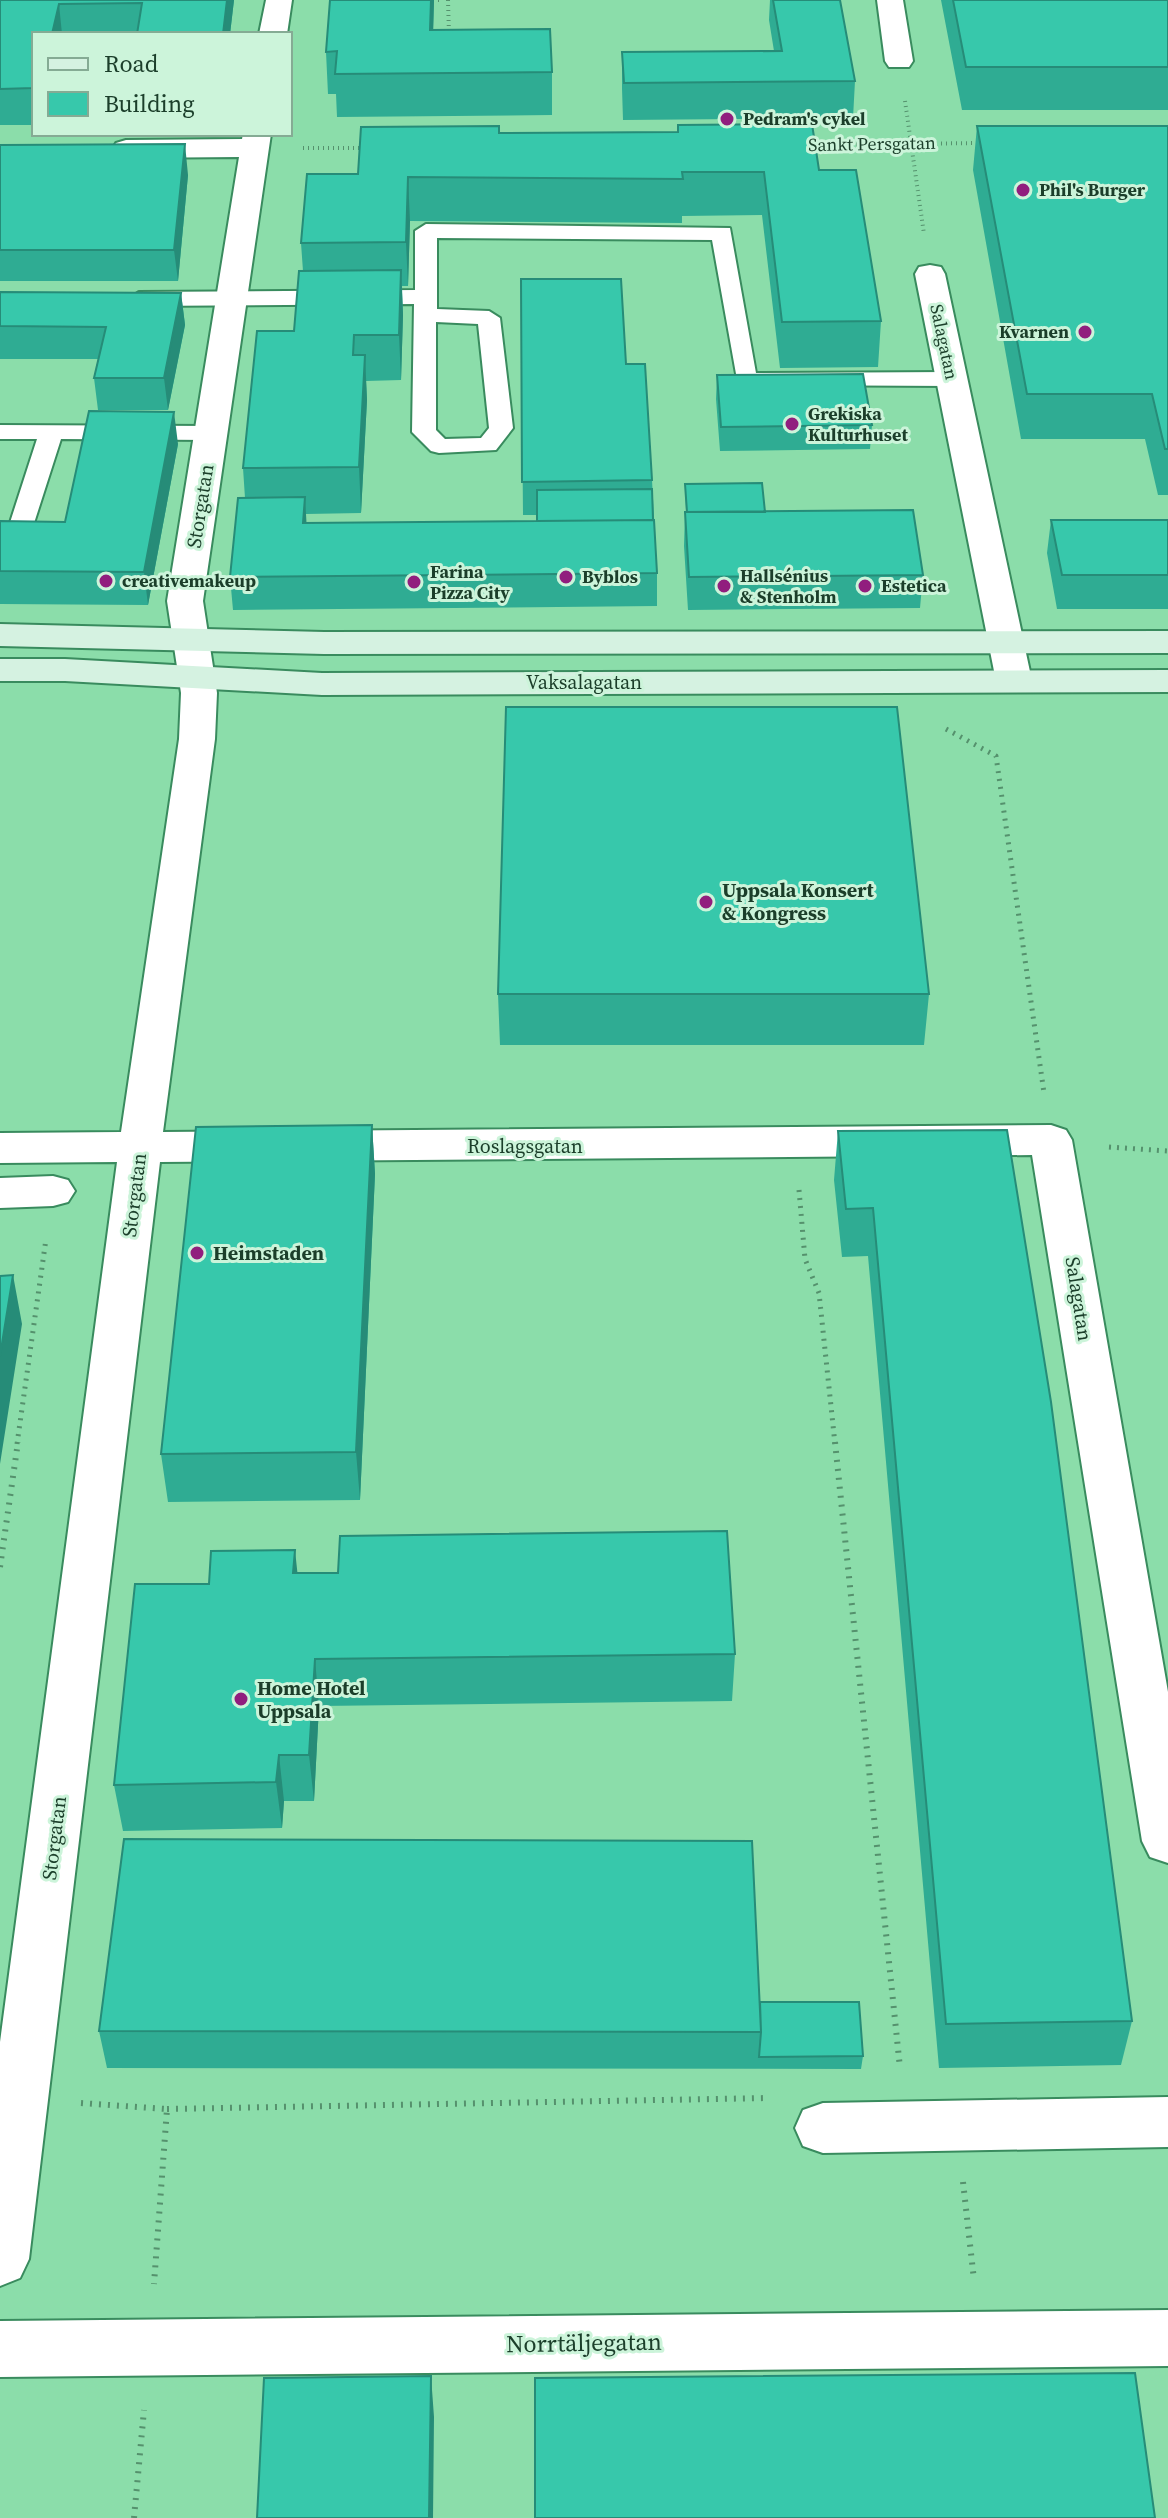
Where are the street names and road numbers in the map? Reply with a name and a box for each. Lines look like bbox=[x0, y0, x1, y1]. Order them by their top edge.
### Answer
street label: Sankt Persgatan bbox=[808, 130, 936, 157]
street label: Salagatan bbox=[924, 302, 965, 382]
street label: Storgatan bbox=[180, 462, 220, 550]
street label: Vaksalagatan bbox=[526, 668, 642, 696]
street label: Roslagsgatan bbox=[467, 1132, 583, 1160]
street label: Storgatan bbox=[115, 1151, 153, 1239]
street label: Salagatan bbox=[1059, 1255, 1099, 1343]
street label: Storgatan bbox=[35, 1794, 73, 1882]
street label: Norrtäljegatan bbox=[506, 2325, 662, 2360]

